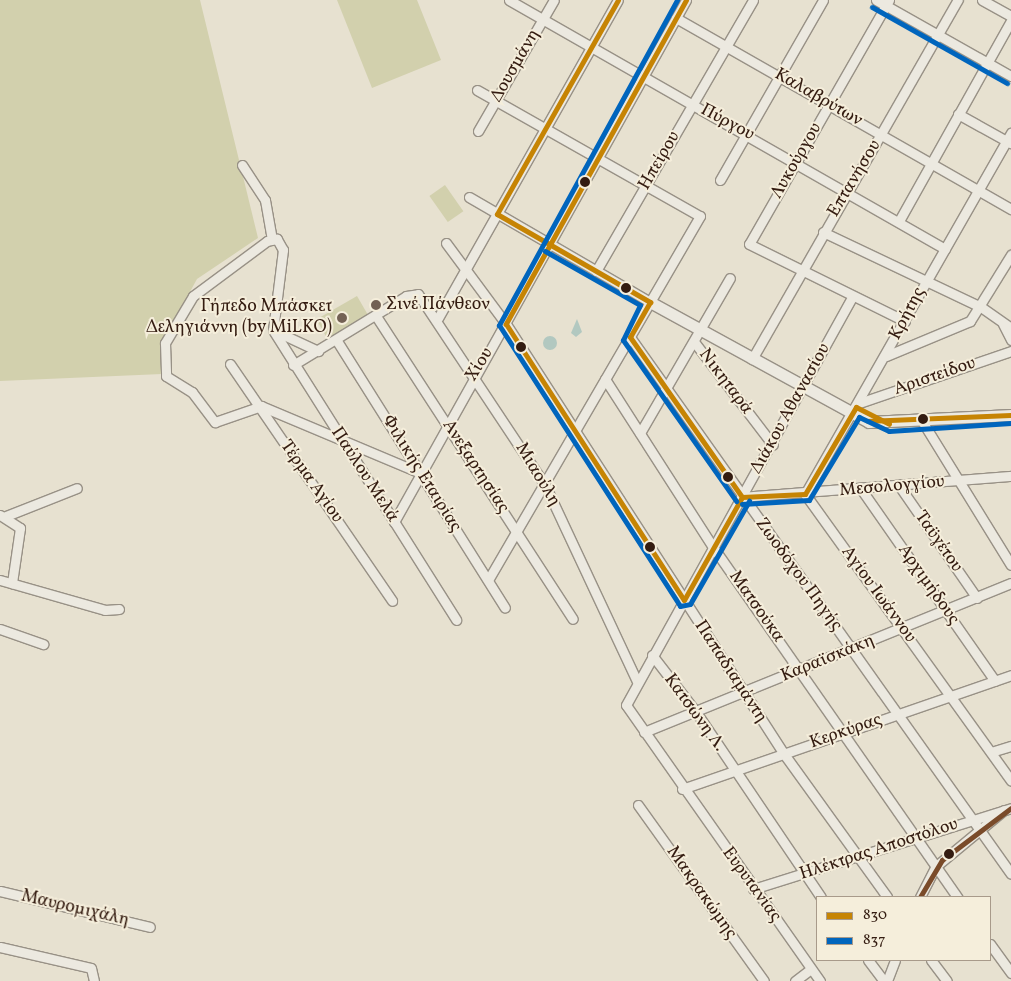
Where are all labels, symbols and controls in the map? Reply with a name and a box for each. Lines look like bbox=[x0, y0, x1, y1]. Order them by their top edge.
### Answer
street label: Δουσμάνη bbox=[487, 26, 545, 106]
street label: Καλαβρύτων bbox=[770, 64, 866, 132]
street label: Πύργου bbox=[696, 100, 758, 146]
street label: Λυκούργου bbox=[767, 119, 827, 203]
street label: Ηπείρου bbox=[635, 128, 685, 194]
street label: Επτανήσου bbox=[824, 136, 886, 222]
unlabelled marker bbox=[580, 177, 590, 187]
unlabelled marker bbox=[621, 283, 631, 293]
street label: Κρήτης bbox=[885, 284, 931, 344]
place label: Σινέ Πάνθεον bbox=[386, 294, 490, 316]
place label: Γήπεδο Μπάσκετ Δεληγιάννη (by MiLKO) bbox=[145, 297, 332, 340]
marker: Σινέ Πάνθεον bbox=[370, 299, 382, 311]
marker: Γήπεδο Μπάσκετ Δεληγιάννη (by MiLKO) bbox=[336, 312, 348, 324]
street label: Διάκου Αθανασίου bbox=[746, 340, 836, 478]
unlabelled marker bbox=[516, 342, 526, 352]
street label: Χίου bbox=[461, 344, 499, 386]
street label: Νικηταρά bbox=[693, 345, 757, 419]
street label: Αριστείδου bbox=[891, 353, 979, 401]
street label: Φιλικής Εταιρίας bbox=[376, 411, 466, 537]
unlabelled marker bbox=[918, 414, 928, 424]
street label: Ανεξαρτησίας bbox=[437, 416, 513, 518]
street label: Παύλου Μελά bbox=[325, 423, 403, 527]
street label: Τέρμα Αγίου bbox=[275, 437, 347, 527]
street label: Μιαούλη bbox=[510, 439, 564, 511]
unlabelled marker bbox=[723, 472, 733, 482]
street label: Μεσολογγίου bbox=[839, 472, 945, 502]
street label: Ταϋγέτου bbox=[909, 507, 967, 577]
street label: Ζωοδόχου Πηγής bbox=[750, 514, 846, 636]
street label: Αρχιμήδους bbox=[892, 541, 964, 629]
unlabelled marker bbox=[645, 542, 655, 552]
street label: Αγίου Ιωάννου bbox=[836, 543, 920, 647]
street label: Ματσούκα bbox=[723, 567, 789, 647]
street label: Παπαδιαμάντη bbox=[689, 617, 771, 727]
street label: Καραϊσκάκη bbox=[778, 630, 878, 688]
street label: Κατσώνη Λ. bbox=[659, 670, 729, 756]
street label: Κερκύρας bbox=[807, 710, 885, 754]
street label: Ηλέκτρας Αποστόλου bbox=[797, 814, 961, 886]
street label: Μακρακώμης bbox=[661, 842, 741, 944]
street label: Ευρυτανίας bbox=[717, 843, 785, 927]
unlabelled marker bbox=[944, 849, 954, 859]
street label: Μαυρομιχάλη bbox=[19, 886, 131, 932]
legend bbox=[816, 896, 991, 961]
text: 830 bbox=[863, 905, 887, 926]
text: 837 bbox=[863, 930, 886, 951]

